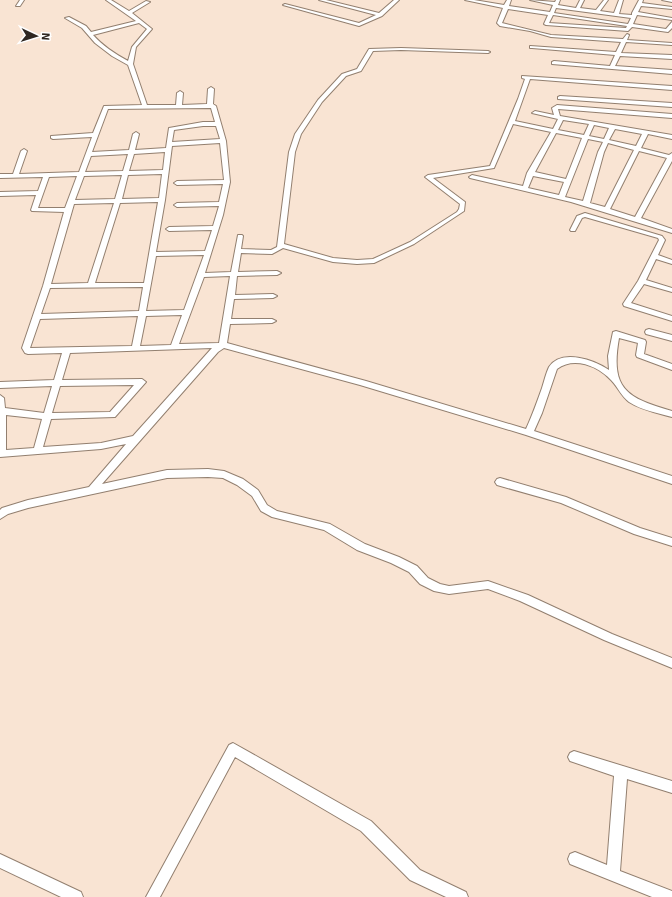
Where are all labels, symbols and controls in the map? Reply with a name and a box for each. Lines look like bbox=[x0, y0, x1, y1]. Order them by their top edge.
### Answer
north arrow bbox=[16, 16, 56, 56]
text: N bbox=[39, 32, 52, 41]

